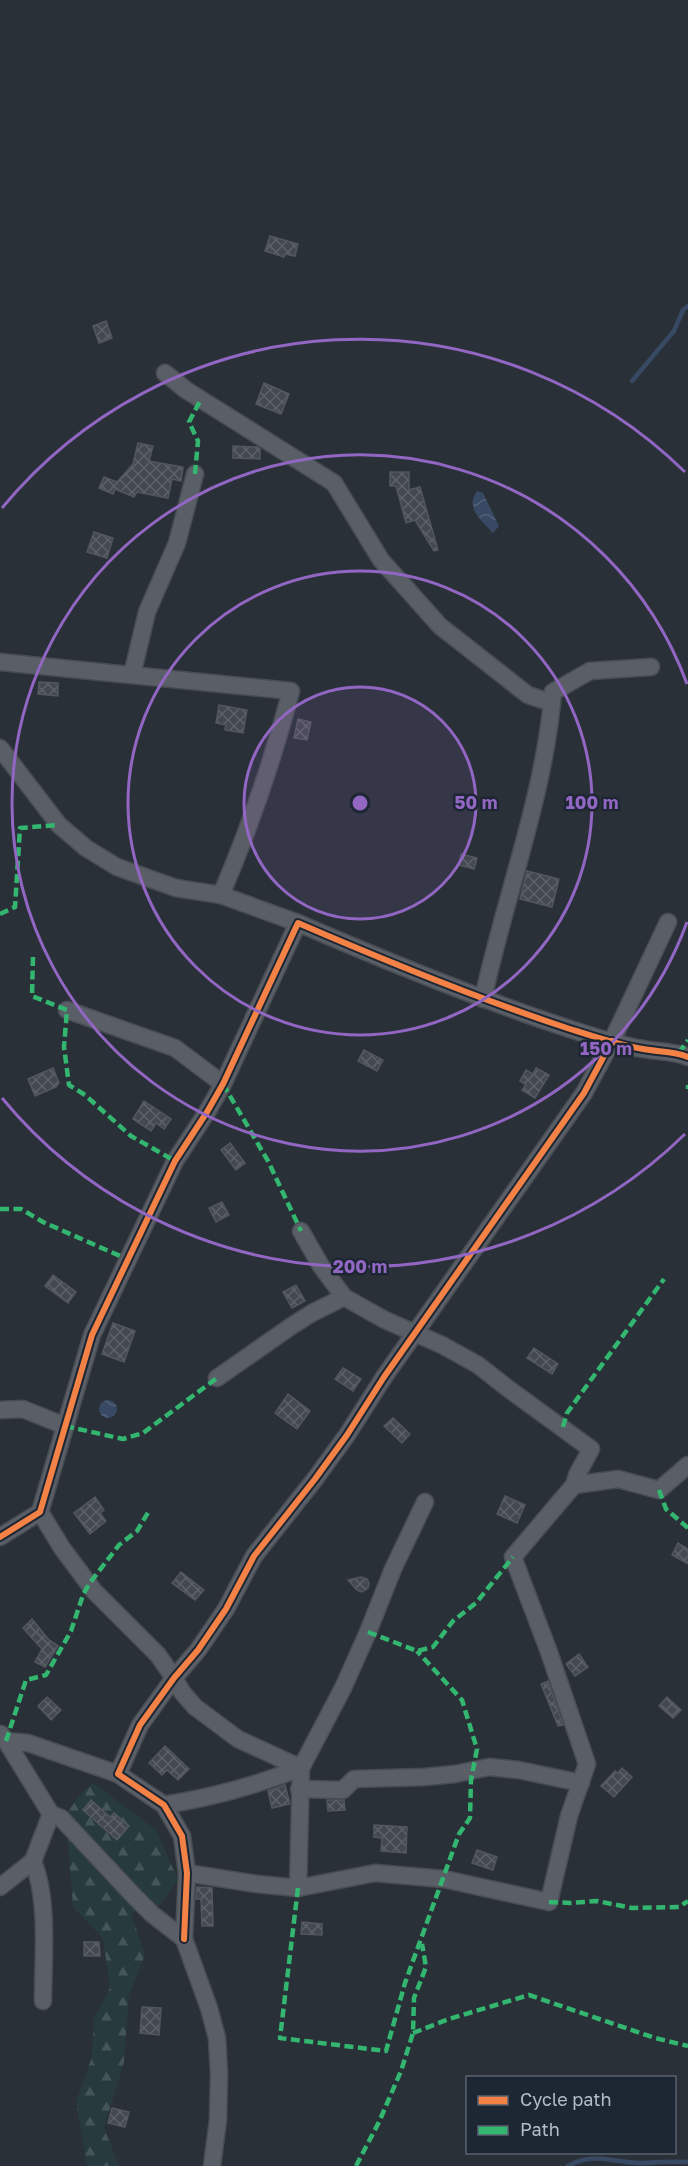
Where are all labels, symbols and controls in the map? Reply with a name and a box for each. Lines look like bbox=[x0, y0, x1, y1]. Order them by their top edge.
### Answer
text: 50 m bbox=[455, 791, 497, 813]
text: 100 m bbox=[566, 791, 618, 813]
centre of rings bbox=[350, 793, 370, 813]
text: 150 m bbox=[580, 1037, 632, 1059]
text: 200 m bbox=[333, 1255, 387, 1277]
legend bbox=[466, 2076, 676, 2154]
text: Cycle path bbox=[520, 2088, 612, 2110]
text: Path bbox=[520, 2118, 560, 2140]

